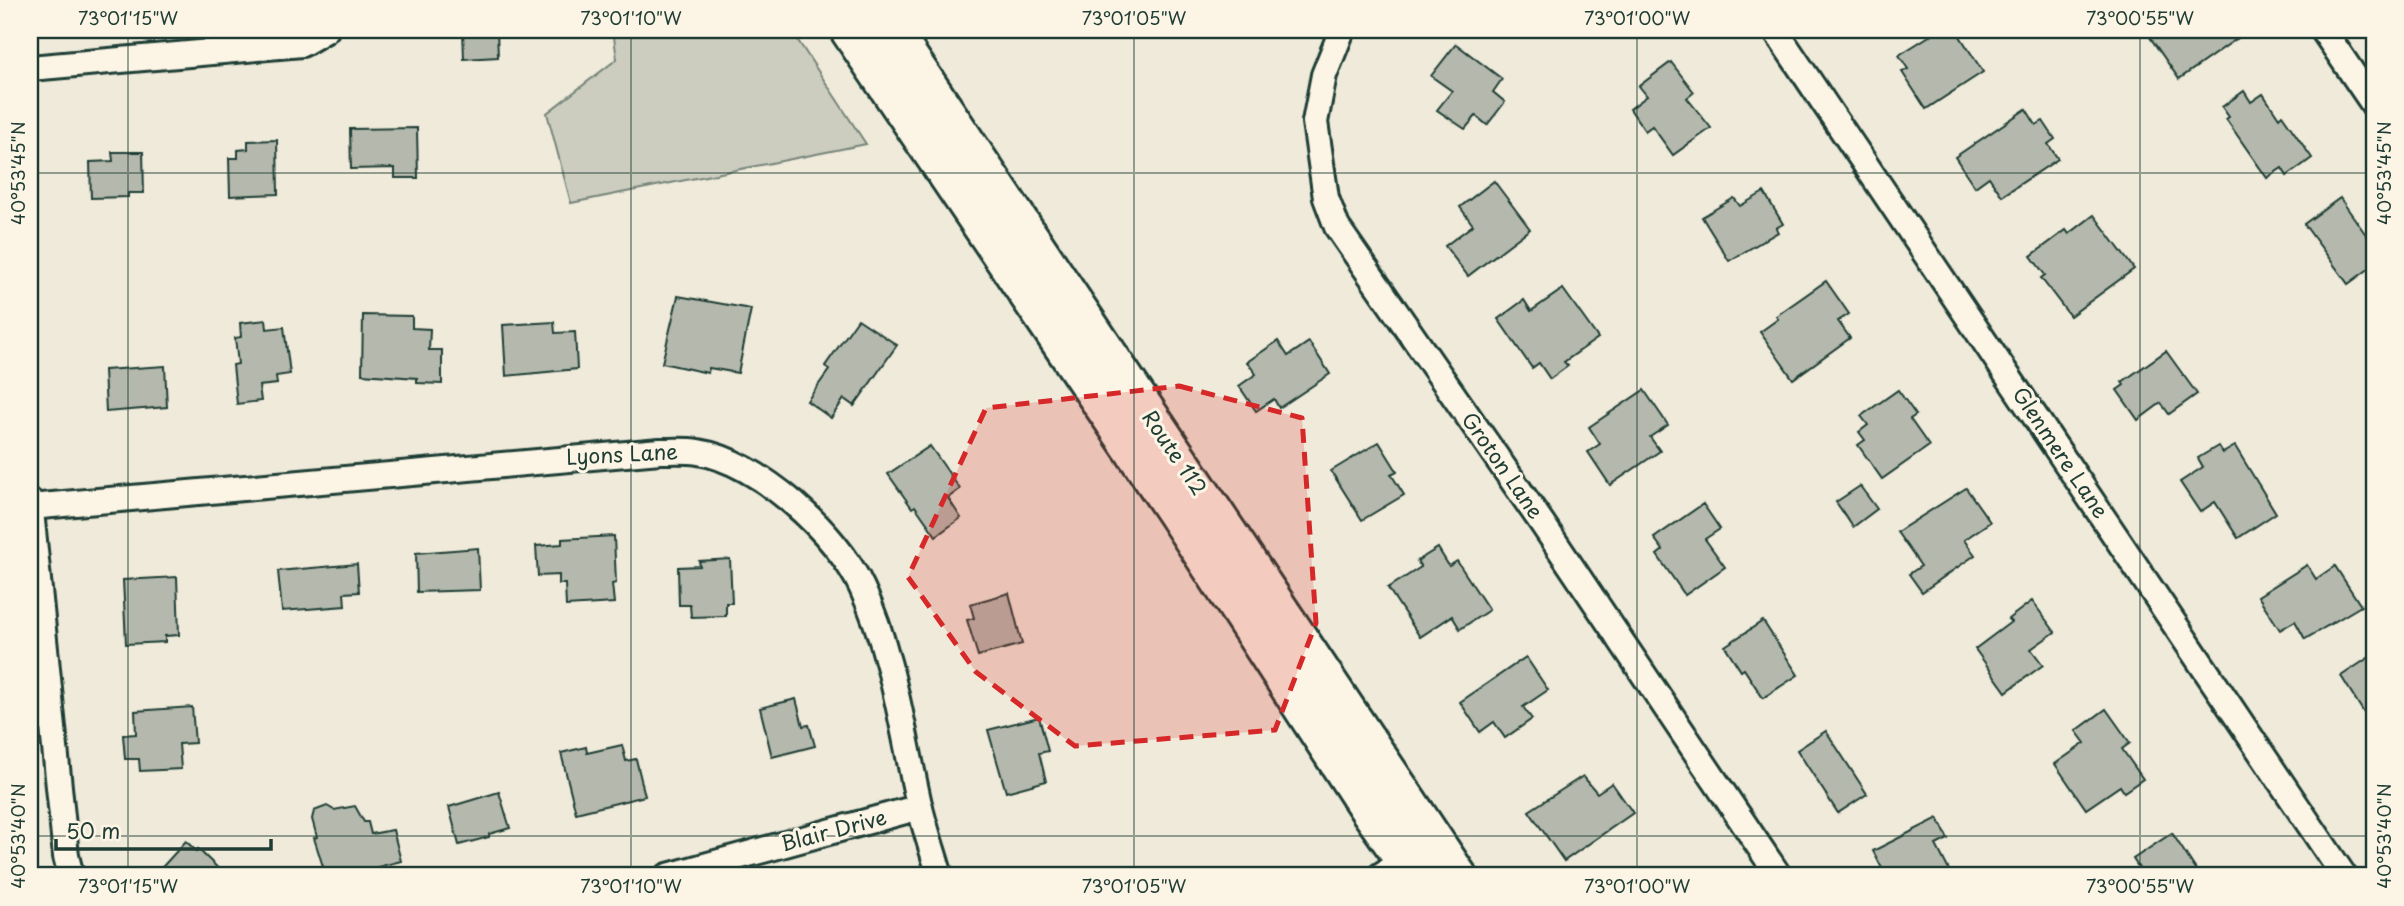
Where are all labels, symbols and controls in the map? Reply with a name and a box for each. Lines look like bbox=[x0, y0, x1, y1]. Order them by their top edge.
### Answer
text: 73°01'15"W bbox=[78, 4, 179, 31]
text: 73°01'10"W bbox=[580, 4, 682, 31]
text: 73°01'05"W bbox=[1082, 4, 1187, 31]
text: 73°01'00"W bbox=[1584, 4, 1691, 31]
text: 73°00'55"W bbox=[2086, 4, 2195, 31]
text: 40°53'45"N bbox=[4, 121, 31, 225]
text: 40°53'45"N bbox=[2370, 121, 2397, 225]
street label: Glenmere Lane bbox=[2006, 380, 2118, 524]
street label: Route 112 bbox=[1135, 403, 1216, 501]
street label: Groton Lane bbox=[1455, 405, 1552, 525]
street label: Lyons Lane bbox=[565, 434, 679, 472]
text: 40°53'40"N bbox=[4, 783, 31, 889]
text: 40°53'40"N bbox=[2370, 783, 2397, 889]
street label: Blair Drive bbox=[777, 800, 890, 859]
scale bar bbox=[56, 808, 271, 852]
text: 50 m bbox=[66, 814, 120, 846]
text: 73°01'15"W bbox=[78, 872, 179, 899]
text: 73°01'10"W bbox=[580, 872, 682, 899]
text: 73°01'05"W bbox=[1082, 872, 1187, 899]
text: 73°01'00"W bbox=[1584, 872, 1691, 899]
text: 73°00'55"W bbox=[2086, 872, 2195, 899]

